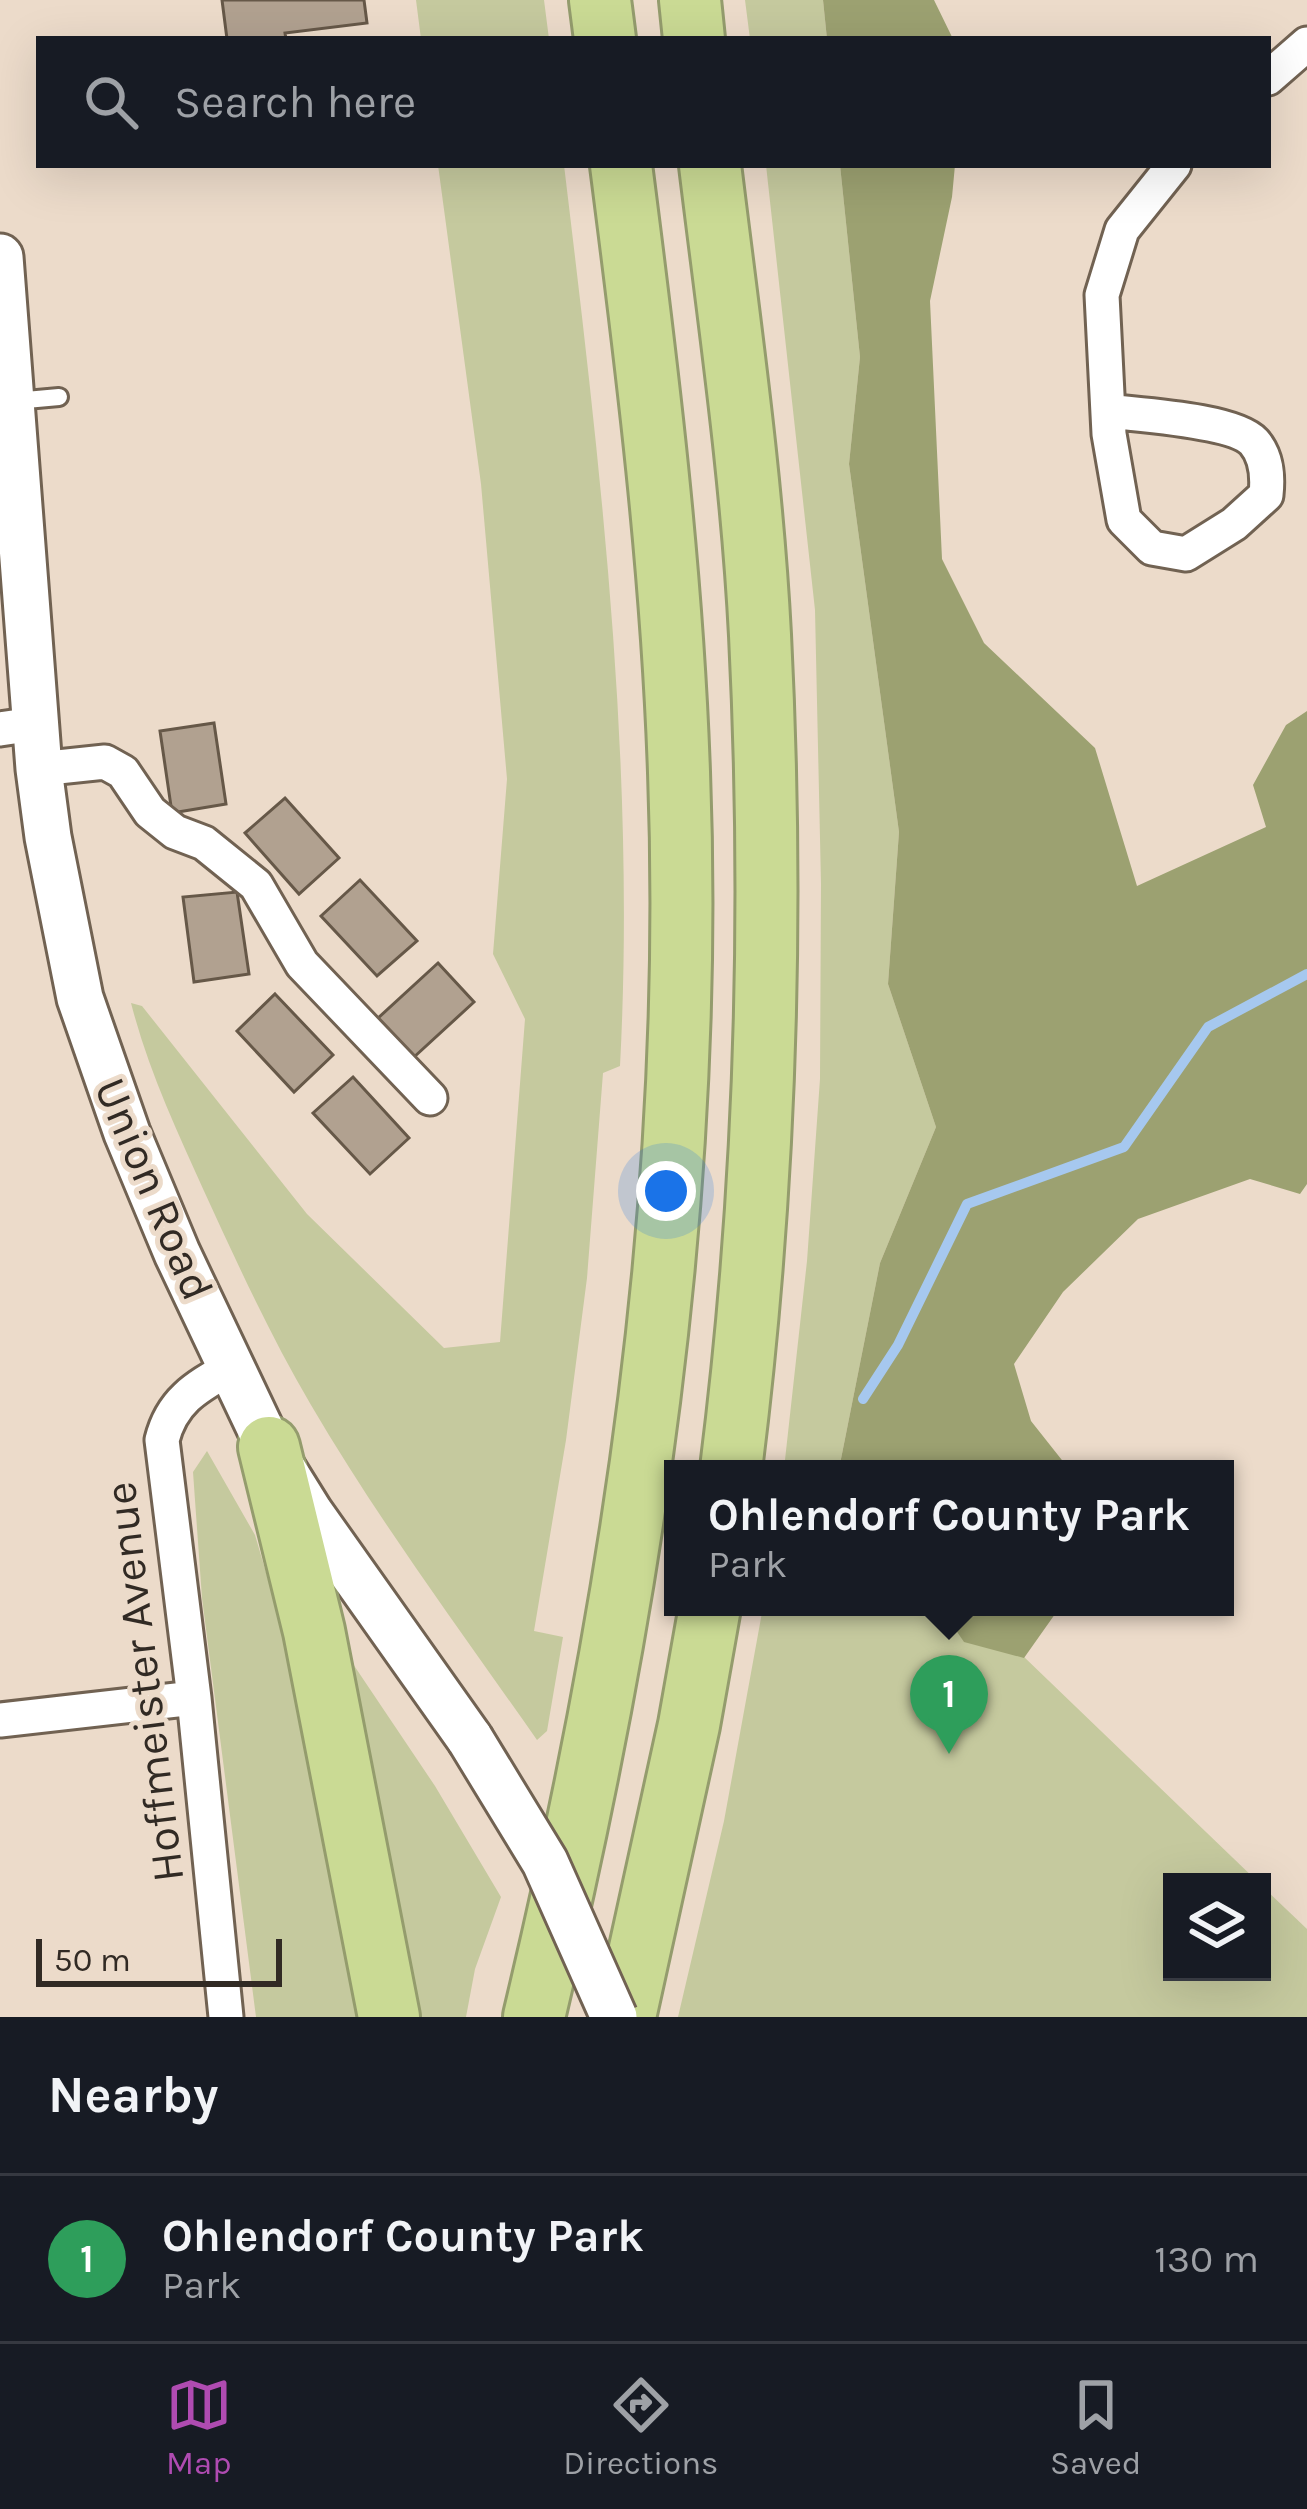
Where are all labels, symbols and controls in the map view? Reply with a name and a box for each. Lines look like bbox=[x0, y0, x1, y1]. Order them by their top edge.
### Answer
search box bbox=[36, 36, 1271, 168]
icon: search bbox=[78, 69, 144, 135]
text: Search here bbox=[174, 76, 416, 128]
street label: Union Road bbox=[84, 1070, 224, 1308]
your location bbox=[636, 1161, 696, 1221]
popup bbox=[664, 1460, 1234, 1616]
street label: Hoffmeister Avenue bbox=[94, 1479, 194, 1885]
text: Ohlendorf County Park bbox=[708, 1489, 1190, 1541]
text: Park bbox=[708, 1541, 787, 1587]
pin: 1 bbox=[910, 1655, 988, 1754]
map controls bbox=[1163, 1873, 1271, 1981]
button: layers bbox=[1163, 1873, 1271, 1981]
scale bar bbox=[36, 1933, 282, 1986]
text: 50 m bbox=[54, 1941, 131, 1979]
text: Nearby bbox=[48, 2065, 218, 2125]
text: Ohlendorf County Park bbox=[162, 2210, 644, 2262]
text: 1 bbox=[80, 2236, 94, 2282]
text: 130 m bbox=[1154, 2236, 1259, 2282]
text: Park bbox=[162, 2262, 241, 2308]
tab: Map bbox=[166, 2372, 232, 2482]
tab: Directions bbox=[563, 2372, 718, 2482]
tab: Saved bbox=[1050, 2372, 1141, 2482]

